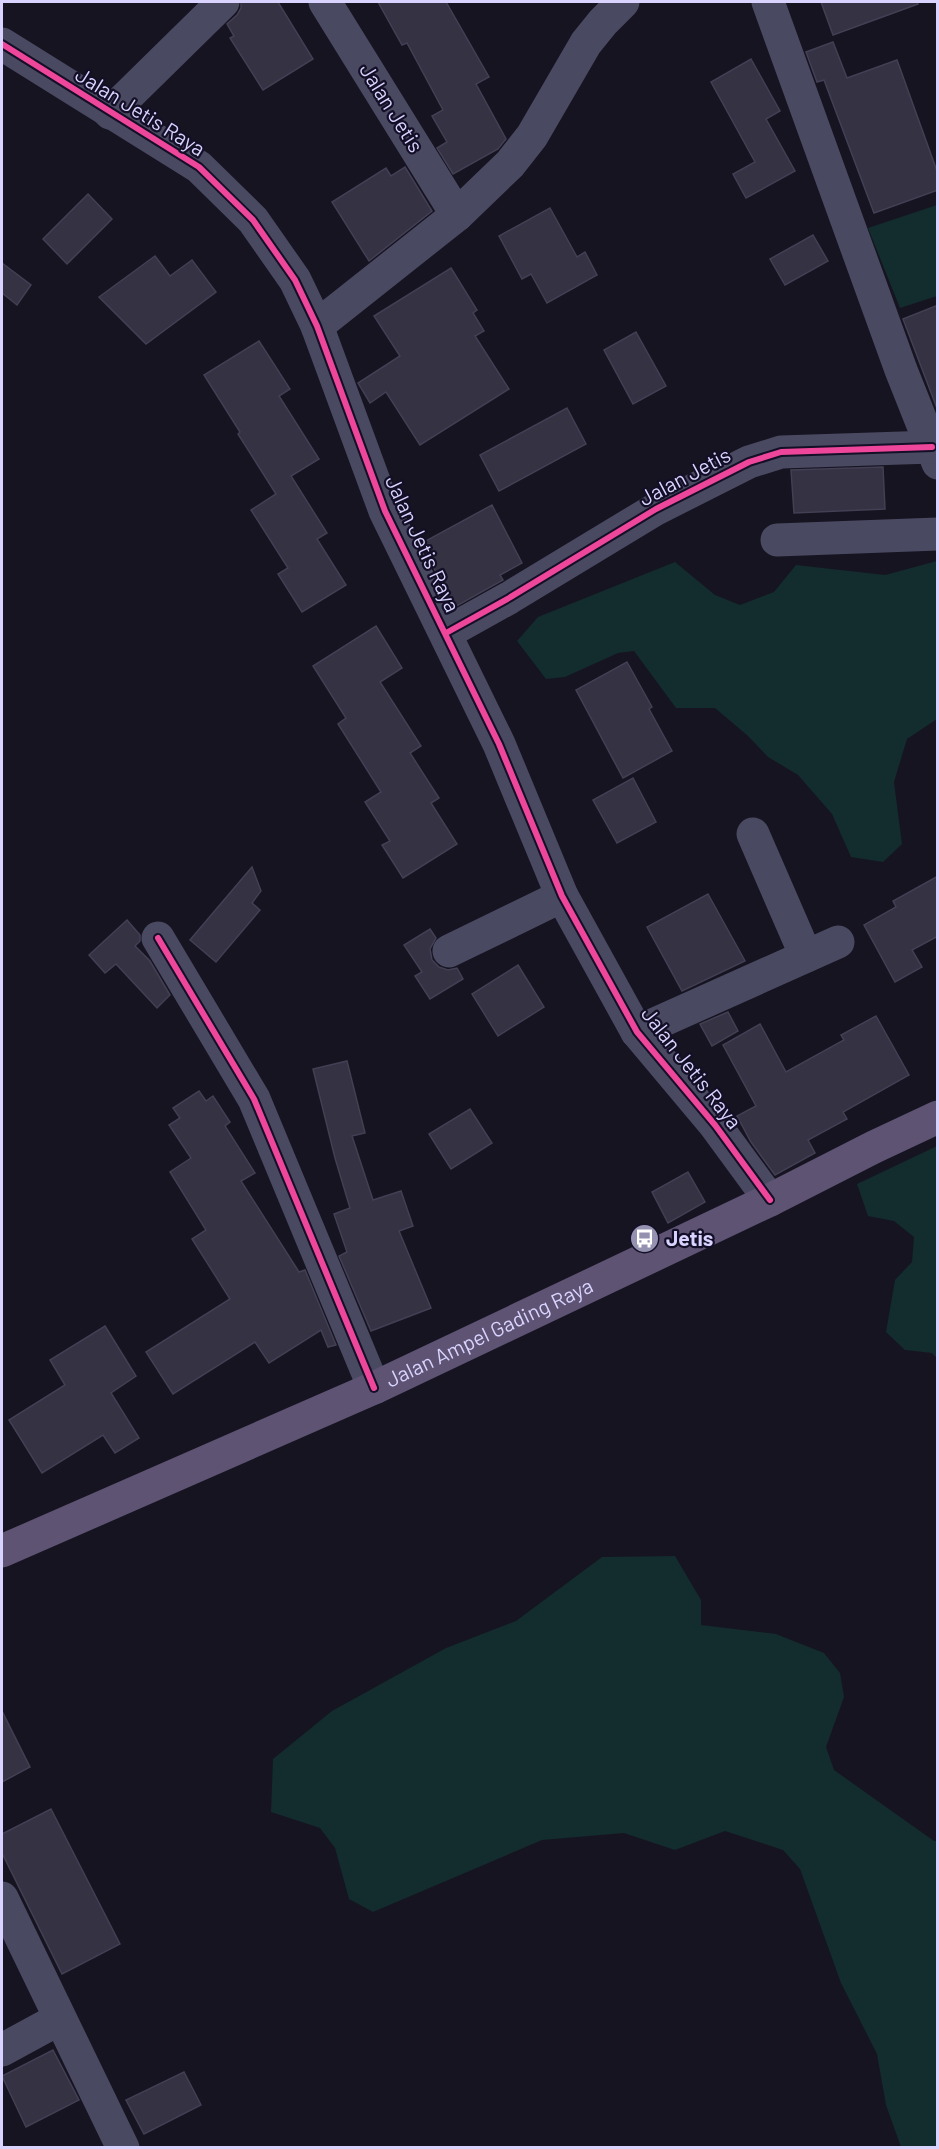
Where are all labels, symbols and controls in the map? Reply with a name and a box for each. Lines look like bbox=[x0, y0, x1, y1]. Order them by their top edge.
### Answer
street label: Jalan Jetis bbox=[355, 58, 429, 156]
street label: Jalan Jetis Raya bbox=[71, 61, 210, 161]
street label: Jalan Jetis bbox=[634, 441, 734, 510]
street label: Jalan Jetis Raya bbox=[381, 471, 466, 616]
street label: Jalan Jetis Raya bbox=[637, 1001, 748, 1133]
bus stop icon: Jetis bbox=[629, 1223, 661, 1255]
place label: Jetis bbox=[666, 1225, 713, 1250]
street label: Jalan Ampel Gading Raya bbox=[381, 1272, 597, 1392]

